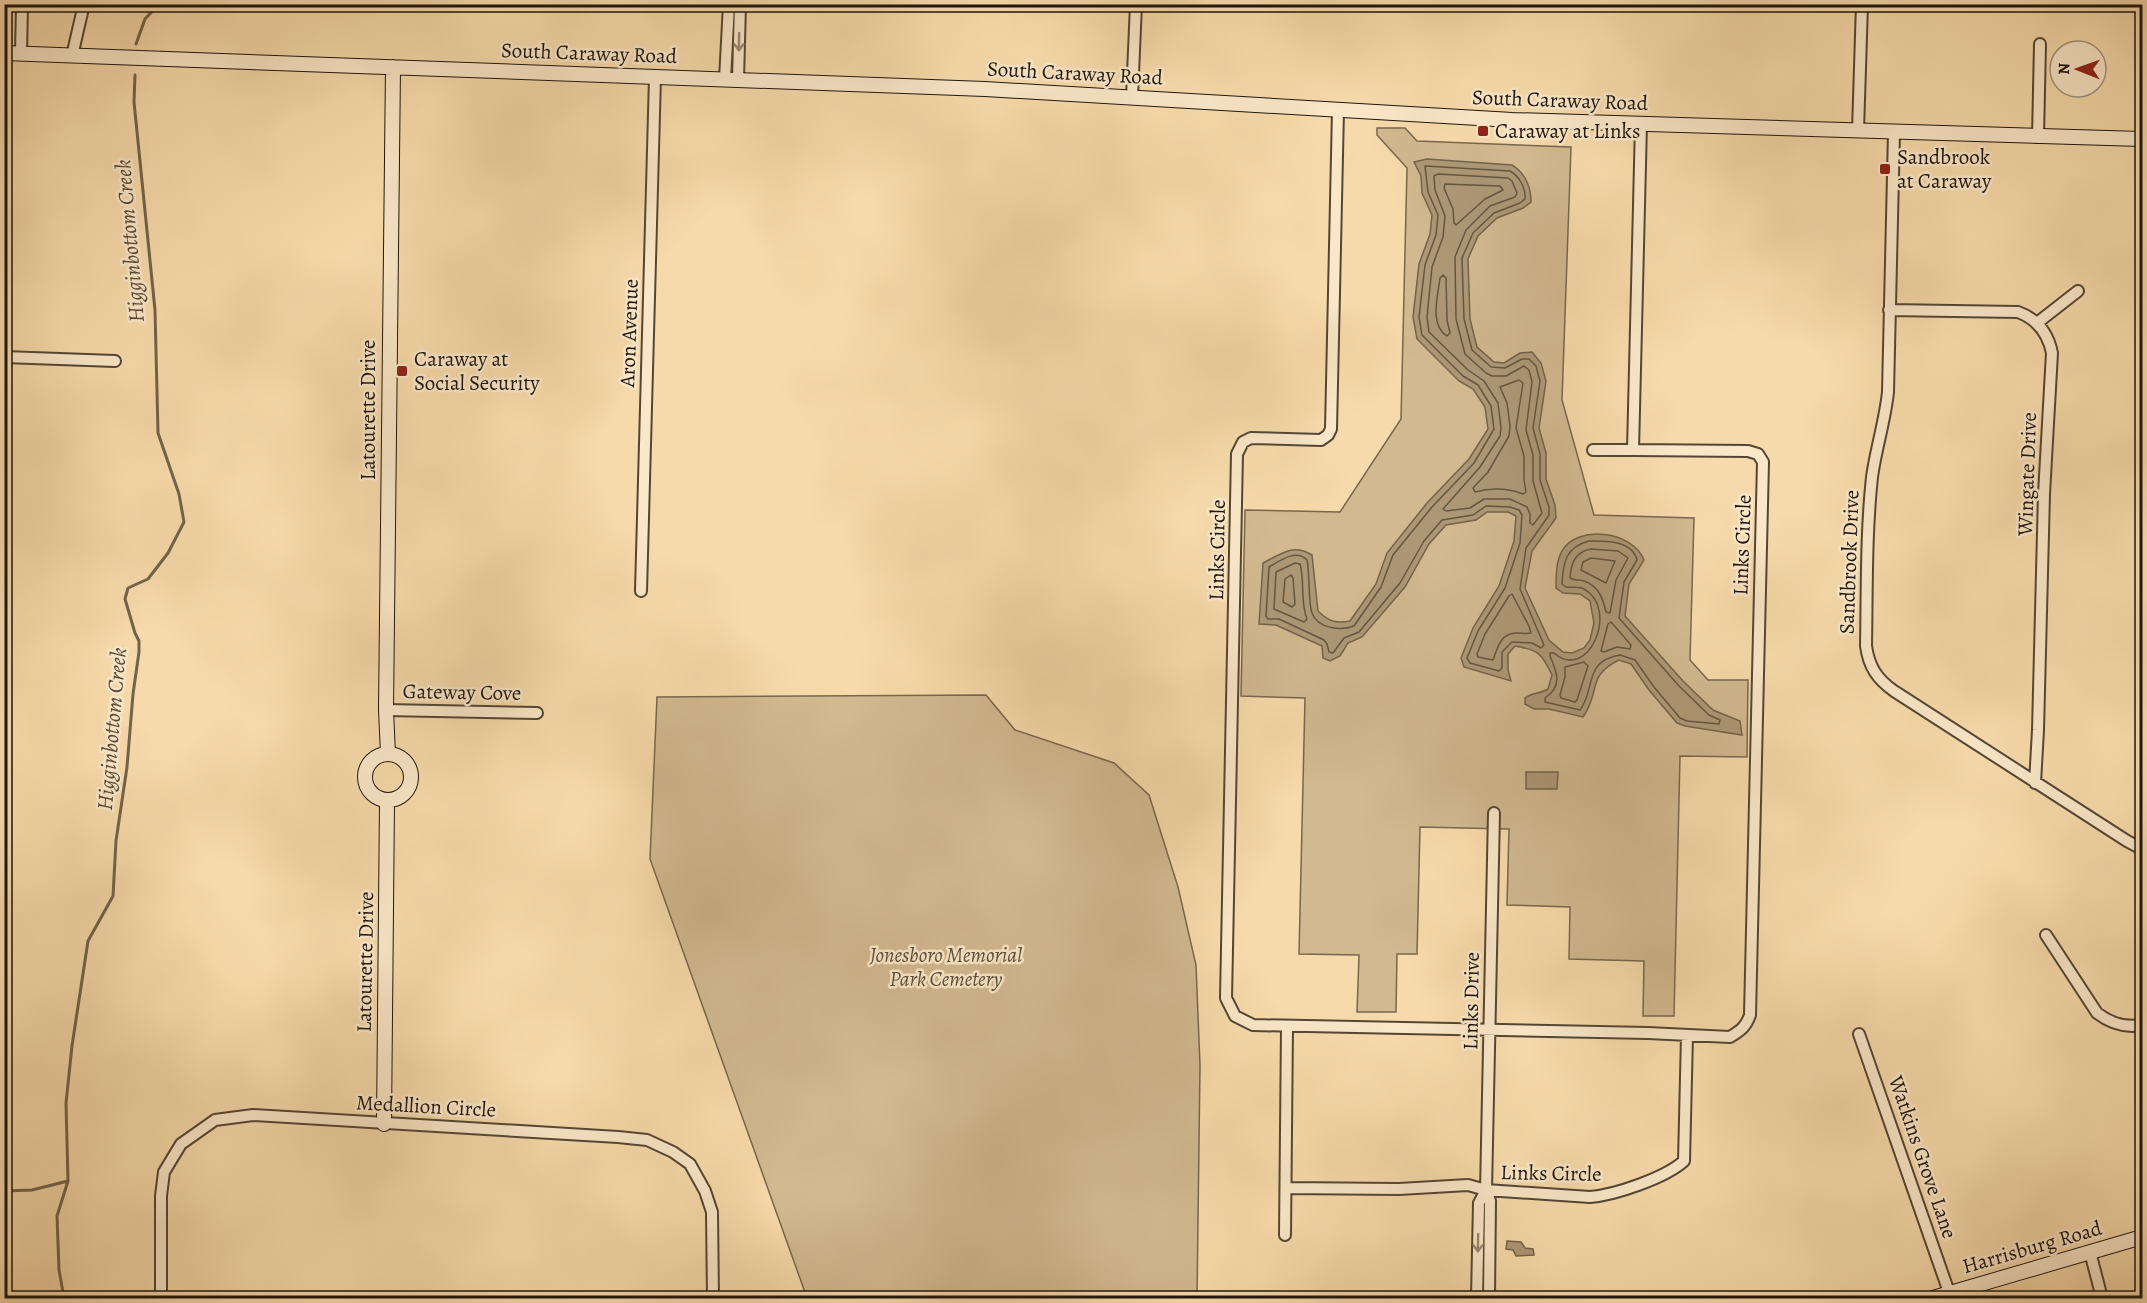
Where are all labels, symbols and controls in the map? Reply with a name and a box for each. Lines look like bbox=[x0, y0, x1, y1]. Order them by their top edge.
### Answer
one-way arrow bbox=[734, 32, 745, 52]
street label: South Caraway Road bbox=[501, 36, 678, 70]
north arrow bbox=[2048, 39, 2108, 99]
street label: South Caraway Road bbox=[986, 54, 1164, 92]
text: N bbox=[2053, 62, 2075, 75]
street label: South Caraway Road bbox=[1472, 83, 1649, 117]
place label: Caraway at Links bbox=[1495, 117, 1640, 145]
marker: Caraway at Links bbox=[1476, 124, 1490, 138]
place label: Sandbrook at Caraway bbox=[1897, 143, 1992, 195]
water label: Higginbottom Creek bbox=[108, 158, 152, 324]
marker: Sandbrook at Caraway bbox=[1878, 162, 1892, 176]
street label: Aron Avenue bbox=[613, 278, 645, 389]
street label: Latourette Drive bbox=[354, 340, 382, 481]
place label: Caraway at Social Security bbox=[414, 345, 540, 397]
marker: Caraway at Social Security bbox=[395, 364, 409, 378]
street label: Wingate Drive bbox=[2011, 412, 2043, 537]
street label: Sandbrook Drive bbox=[1832, 489, 1866, 635]
street label: Links Circle bbox=[1726, 494, 1758, 596]
street label: Links Circle bbox=[1202, 499, 1232, 601]
water label: Higginbottom Creek bbox=[90, 646, 134, 812]
street label: Gateway Cove bbox=[402, 677, 522, 707]
street label: Latourette Drive bbox=[350, 891, 380, 1033]
park label: Jonesboro Memorial Park Cemetery bbox=[869, 941, 1023, 993]
street label: Links Drive bbox=[1456, 952, 1486, 1050]
street label: Watkins Grove Lane bbox=[1882, 1071, 1964, 1242]
street label: Medallion Circle bbox=[355, 1088, 497, 1124]
street label: Links Circle bbox=[1500, 1158, 1602, 1188]
street label: Harrisburg Road bbox=[1959, 1213, 2106, 1280]
one-way arrow bbox=[1473, 1233, 1484, 1253]

